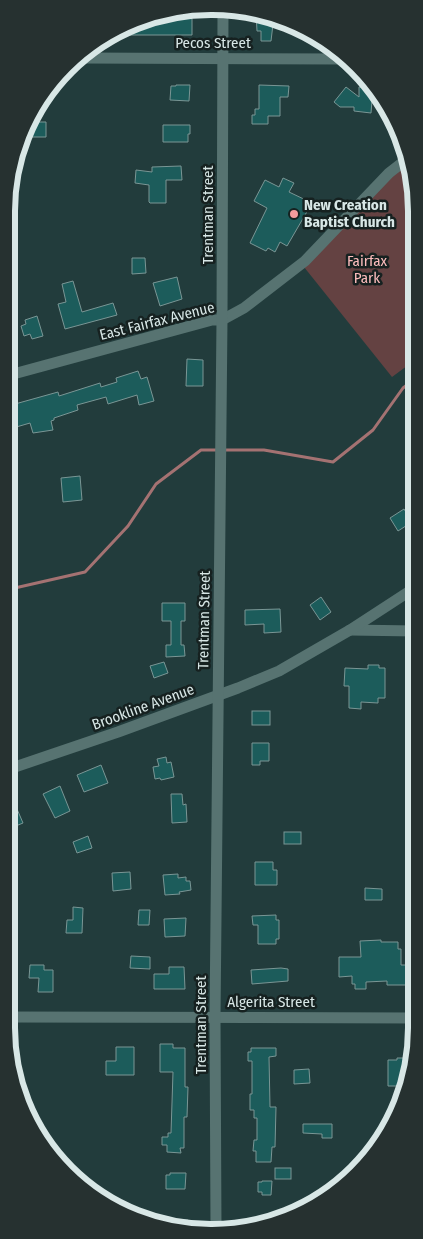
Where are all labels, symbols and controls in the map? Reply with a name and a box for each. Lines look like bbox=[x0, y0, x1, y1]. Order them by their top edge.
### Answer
street label: Pecos Street bbox=[175, 34, 251, 52]
street label: Trentman Street bbox=[199, 166, 217, 264]
place label: New Creation Baptist Church bbox=[304, 196, 395, 231]
marker: New Creation Baptist Church bbox=[288, 208, 300, 220]
park label: Fairfax Park bbox=[347, 252, 388, 287]
street label: East Fairfax Avenue bbox=[98, 298, 216, 344]
street label: Trentman Street bbox=[194, 570, 214, 670]
street label: Brookline Avenue bbox=[89, 680, 197, 734]
street label: Trentman Street bbox=[192, 976, 210, 1074]
street label: Algerita Street bbox=[227, 993, 315, 1011]

